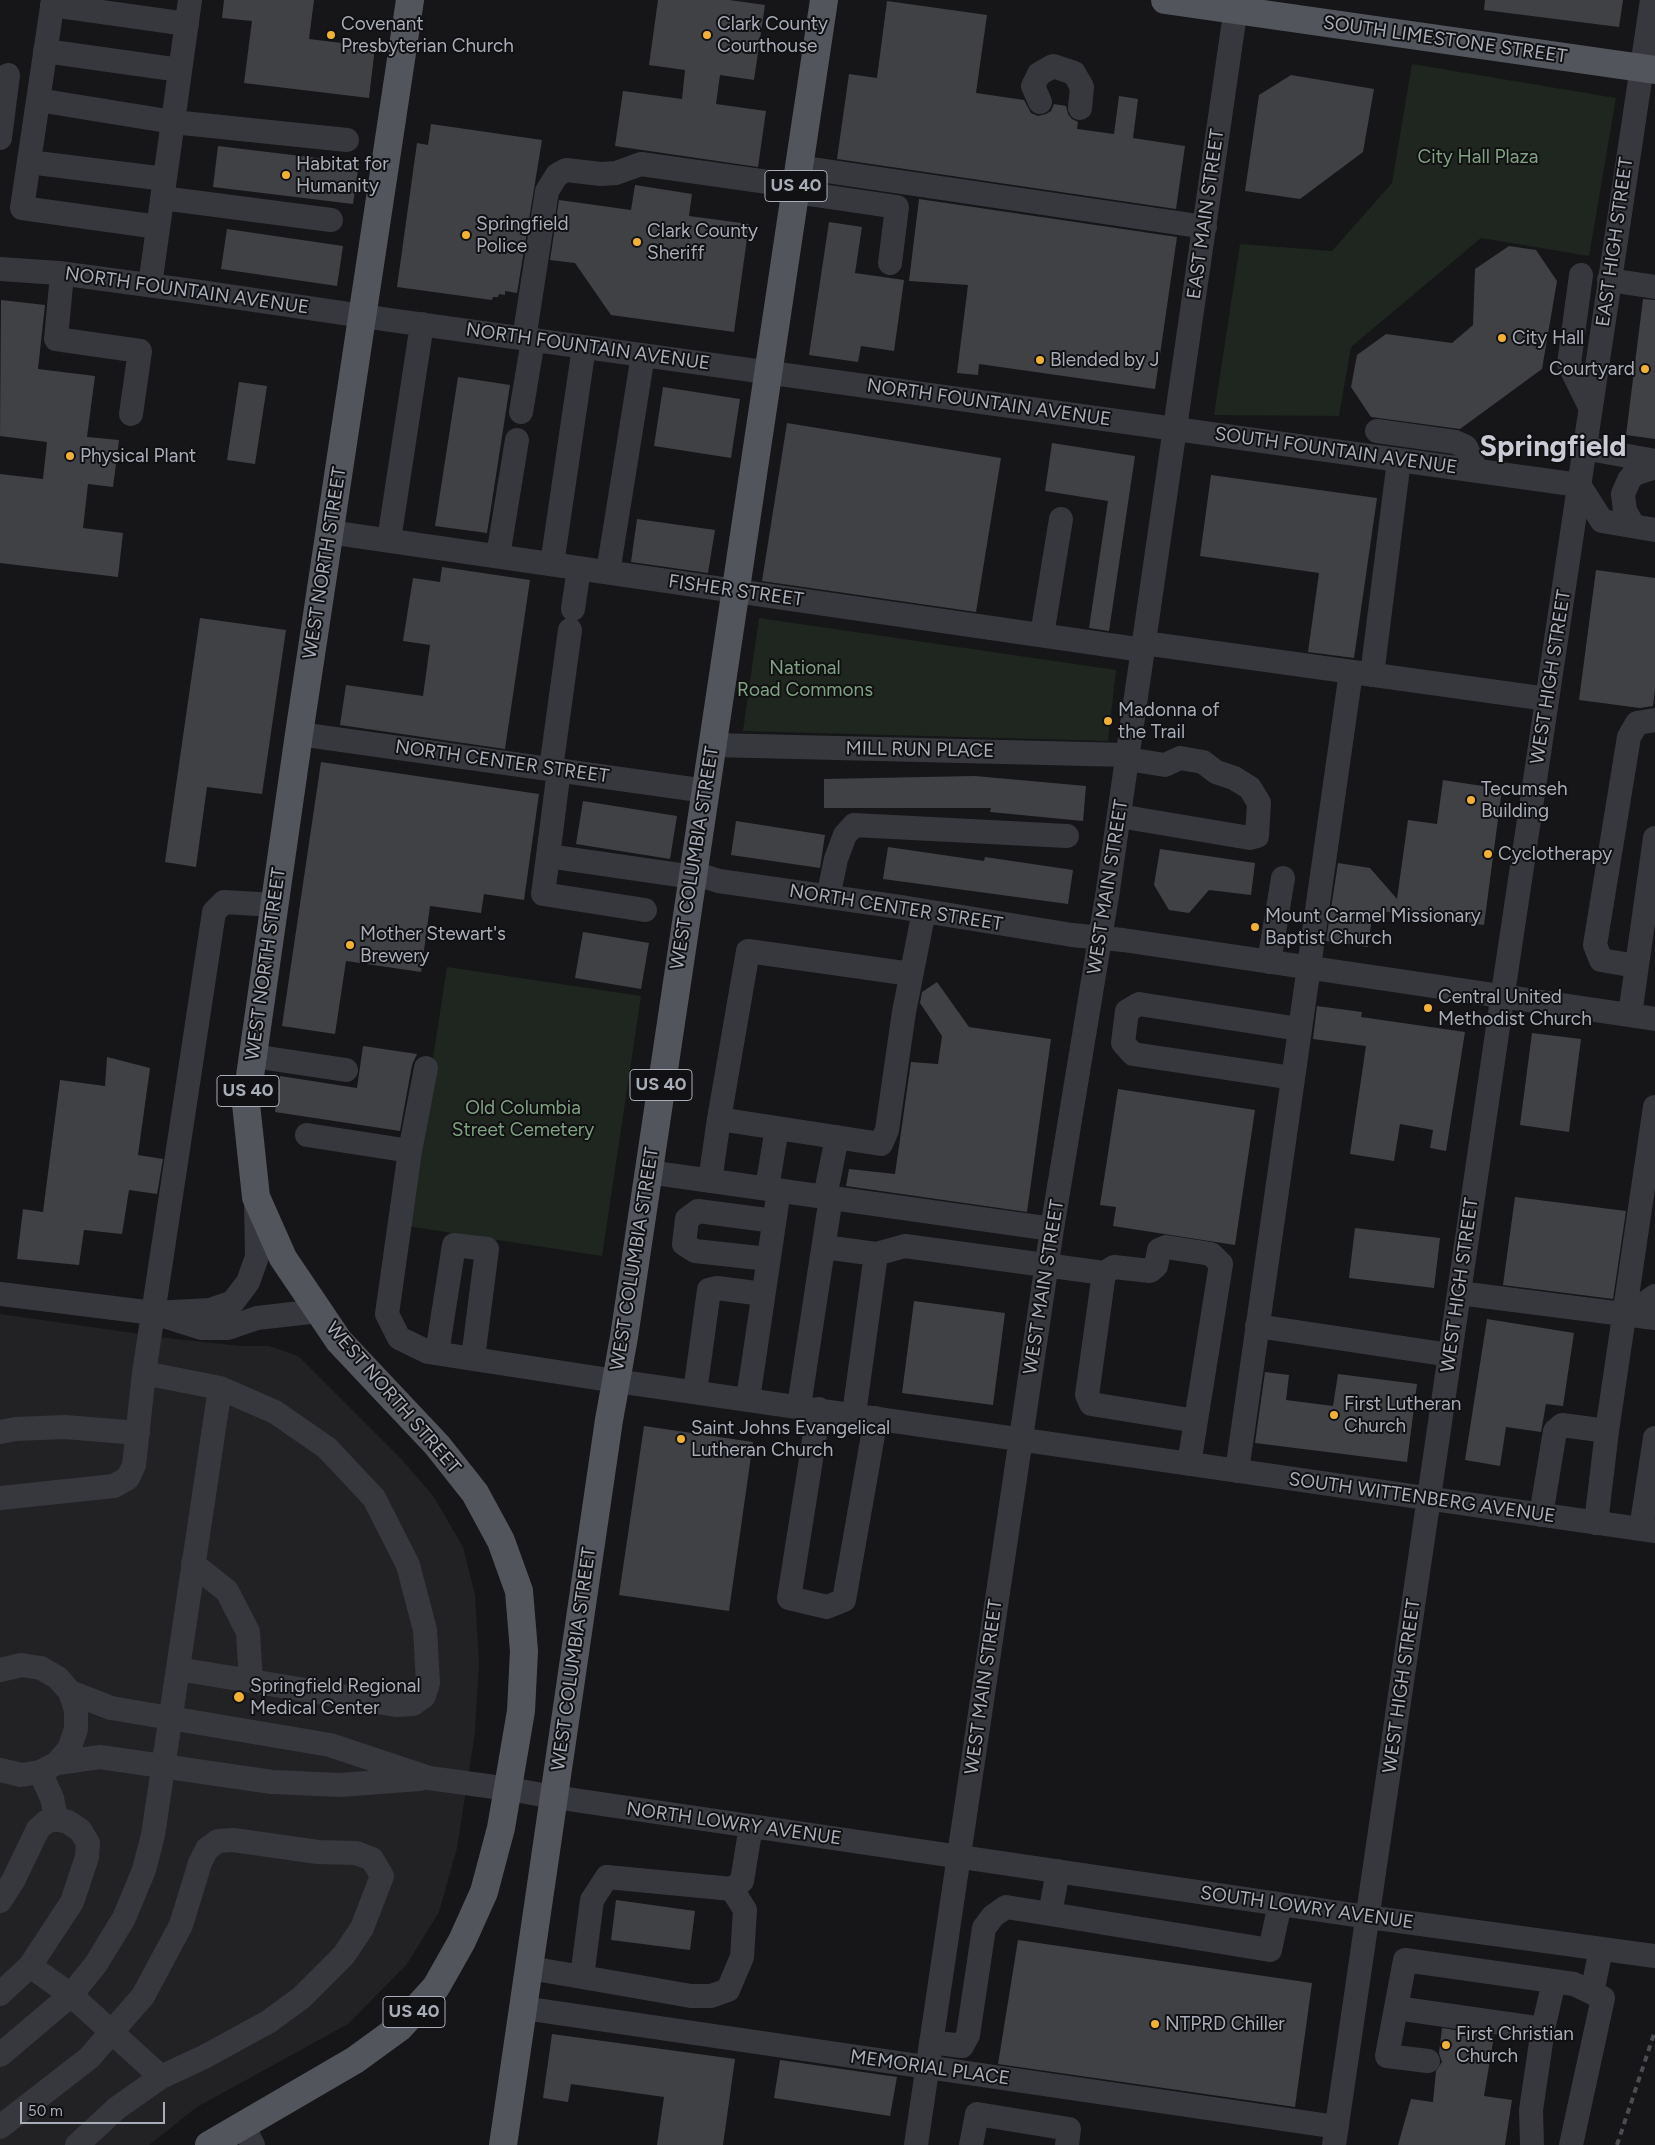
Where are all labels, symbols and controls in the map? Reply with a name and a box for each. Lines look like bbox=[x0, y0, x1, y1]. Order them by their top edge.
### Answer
street label: SOUTH LIMESTONE STREET bbox=[1322, 12, 1568, 68]
place label: Covenant Presbyterian Church bbox=[341, 13, 514, 57]
place label: Clark County Courthouse bbox=[717, 13, 828, 57]
marker: Covenant Presbyterian Church bbox=[325, 29, 337, 41]
marker: Clark County Courthouse bbox=[701, 29, 713, 41]
street label: EAST MAIN STREET bbox=[1183, 128, 1229, 300]
park label: City Hall Plaza bbox=[1418, 146, 1538, 168]
place label: Habitat for Humanity bbox=[296, 153, 389, 197]
street label: EAST HIGH STREET bbox=[1592, 156, 1638, 328]
marker: Habitat for Humanity bbox=[280, 169, 292, 181]
road number: US 40 bbox=[765, 170, 827, 202]
place label: Springfield Police bbox=[476, 213, 569, 257]
place label: Clark County Sheriff bbox=[647, 220, 758, 264]
marker: Springfield Police bbox=[460, 229, 472, 241]
marker: Clark County Sheriff bbox=[631, 236, 643, 248]
street label: NORTH FOUNTAIN AVENUE bbox=[63, 263, 311, 319]
street label: NORTH FOUNTAIN AVENUE bbox=[464, 319, 712, 375]
place label: City Hall bbox=[1512, 327, 1584, 349]
marker: City Hall bbox=[1496, 332, 1508, 344]
place label: Blended by J bbox=[1050, 349, 1159, 371]
marker: Blended by J bbox=[1034, 354, 1046, 366]
place label: Courtyard bbox=[1549, 358, 1635, 380]
marker: Courtyard bbox=[1639, 363, 1651, 375]
street label: NORTH FOUNTAIN AVENUE bbox=[865, 375, 1113, 431]
street label: SOUTH FOUNTAIN AVENUE bbox=[1213, 423, 1459, 479]
district label: Springfield bbox=[1480, 431, 1626, 465]
place label: Physical Plant bbox=[80, 445, 196, 467]
marker: Physical Plant bbox=[64, 450, 76, 462]
street label: WEST NORTH STREET bbox=[299, 465, 351, 661]
street label: FISHER STREET bbox=[667, 570, 805, 612]
street label: WEST HIGH STREET bbox=[1526, 588, 1576, 766]
park label: National Road Commons bbox=[737, 657, 873, 701]
place label: Madonna of the Trail bbox=[1118, 699, 1220, 743]
marker: Madonna of the Trail bbox=[1102, 715, 1114, 727]
street label: NORTH CENTER STREET bbox=[394, 736, 610, 788]
street label: MILL RUN PLACE bbox=[845, 737, 995, 763]
street label: WEST COLUMBIA STREET bbox=[666, 745, 724, 971]
place label: Tecumseh Building bbox=[1481, 778, 1568, 822]
marker: Tecumseh Building bbox=[1465, 794, 1477, 806]
street label: WEST MAIN STREET bbox=[1083, 798, 1133, 976]
place label: Cyclotherapy bbox=[1498, 843, 1612, 865]
marker: Cyclotherapy bbox=[1482, 848, 1494, 860]
street label: WEST NORTH STREET bbox=[241, 866, 291, 1062]
street label: NORTH CENTER STREET bbox=[788, 880, 1004, 936]
place label: Mount Carmel Missionary Baptist Church bbox=[1265, 905, 1481, 949]
marker: Mount Carmel Missionary Baptist Church bbox=[1249, 921, 1261, 933]
place label: Mother Stewart's Brewery bbox=[360, 923, 506, 967]
marker: Mother Stewart's Brewery bbox=[344, 939, 356, 951]
place label: Central United Methodist Church bbox=[1438, 986, 1592, 1030]
marker: Central United Methodist Church bbox=[1422, 1002, 1434, 1014]
road number: US 40 bbox=[630, 1070, 692, 1100]
road number: US 40 bbox=[217, 1076, 279, 1106]
park label: Old Columbia Street Cemetery bbox=[452, 1097, 594, 1141]
street label: WEST COLUMBIA STREET bbox=[606, 1146, 664, 1372]
street label: WEST HIGH STREET bbox=[1436, 1196, 1484, 1374]
street label: WEST MAIN STREET bbox=[1019, 1198, 1069, 1376]
street label: WEST NORTH STREET bbox=[321, 1317, 465, 1479]
place label: First Lutheran Church bbox=[1344, 1393, 1461, 1437]
marker: First Lutheran Church bbox=[1328, 1409, 1340, 1421]
place label: Saint Johns Evangelical Lutheran Church bbox=[691, 1417, 890, 1461]
marker: Saint Johns Evangelical Lutheran Church bbox=[675, 1433, 687, 1445]
street label: SOUTH WITTENBERG AVENUE bbox=[1287, 1468, 1557, 1528]
street label: WEST COLUMBIA STREET bbox=[547, 1546, 601, 1772]
street label: WEST HIGH STREET bbox=[1378, 1597, 1426, 1775]
street label: WEST MAIN STREET bbox=[960, 1598, 1008, 1776]
place label: Springfield Regional Medical Center bbox=[250, 1675, 421, 1719]
marker: Springfield Regional Medical Center bbox=[232, 1690, 246, 1704]
street label: NORTH LOWRY AVENUE bbox=[625, 1798, 843, 1850]
street label: SOUTH LOWRY AVENUE bbox=[1199, 1882, 1415, 1934]
road number: US 40 bbox=[383, 1996, 445, 2028]
place label: NTPRD Chiller bbox=[1165, 2013, 1285, 2035]
marker: NTPRD Chiller bbox=[1149, 2018, 1161, 2030]
place label: First Christian Church bbox=[1456, 2023, 1574, 2067]
marker: First Christian Church bbox=[1440, 2039, 1452, 2051]
street label: MEMORIAL PLACE bbox=[849, 2046, 1011, 2090]
scale bar bbox=[22, 2092, 168, 2124]
text: 50 m bbox=[28, 2102, 63, 2120]

